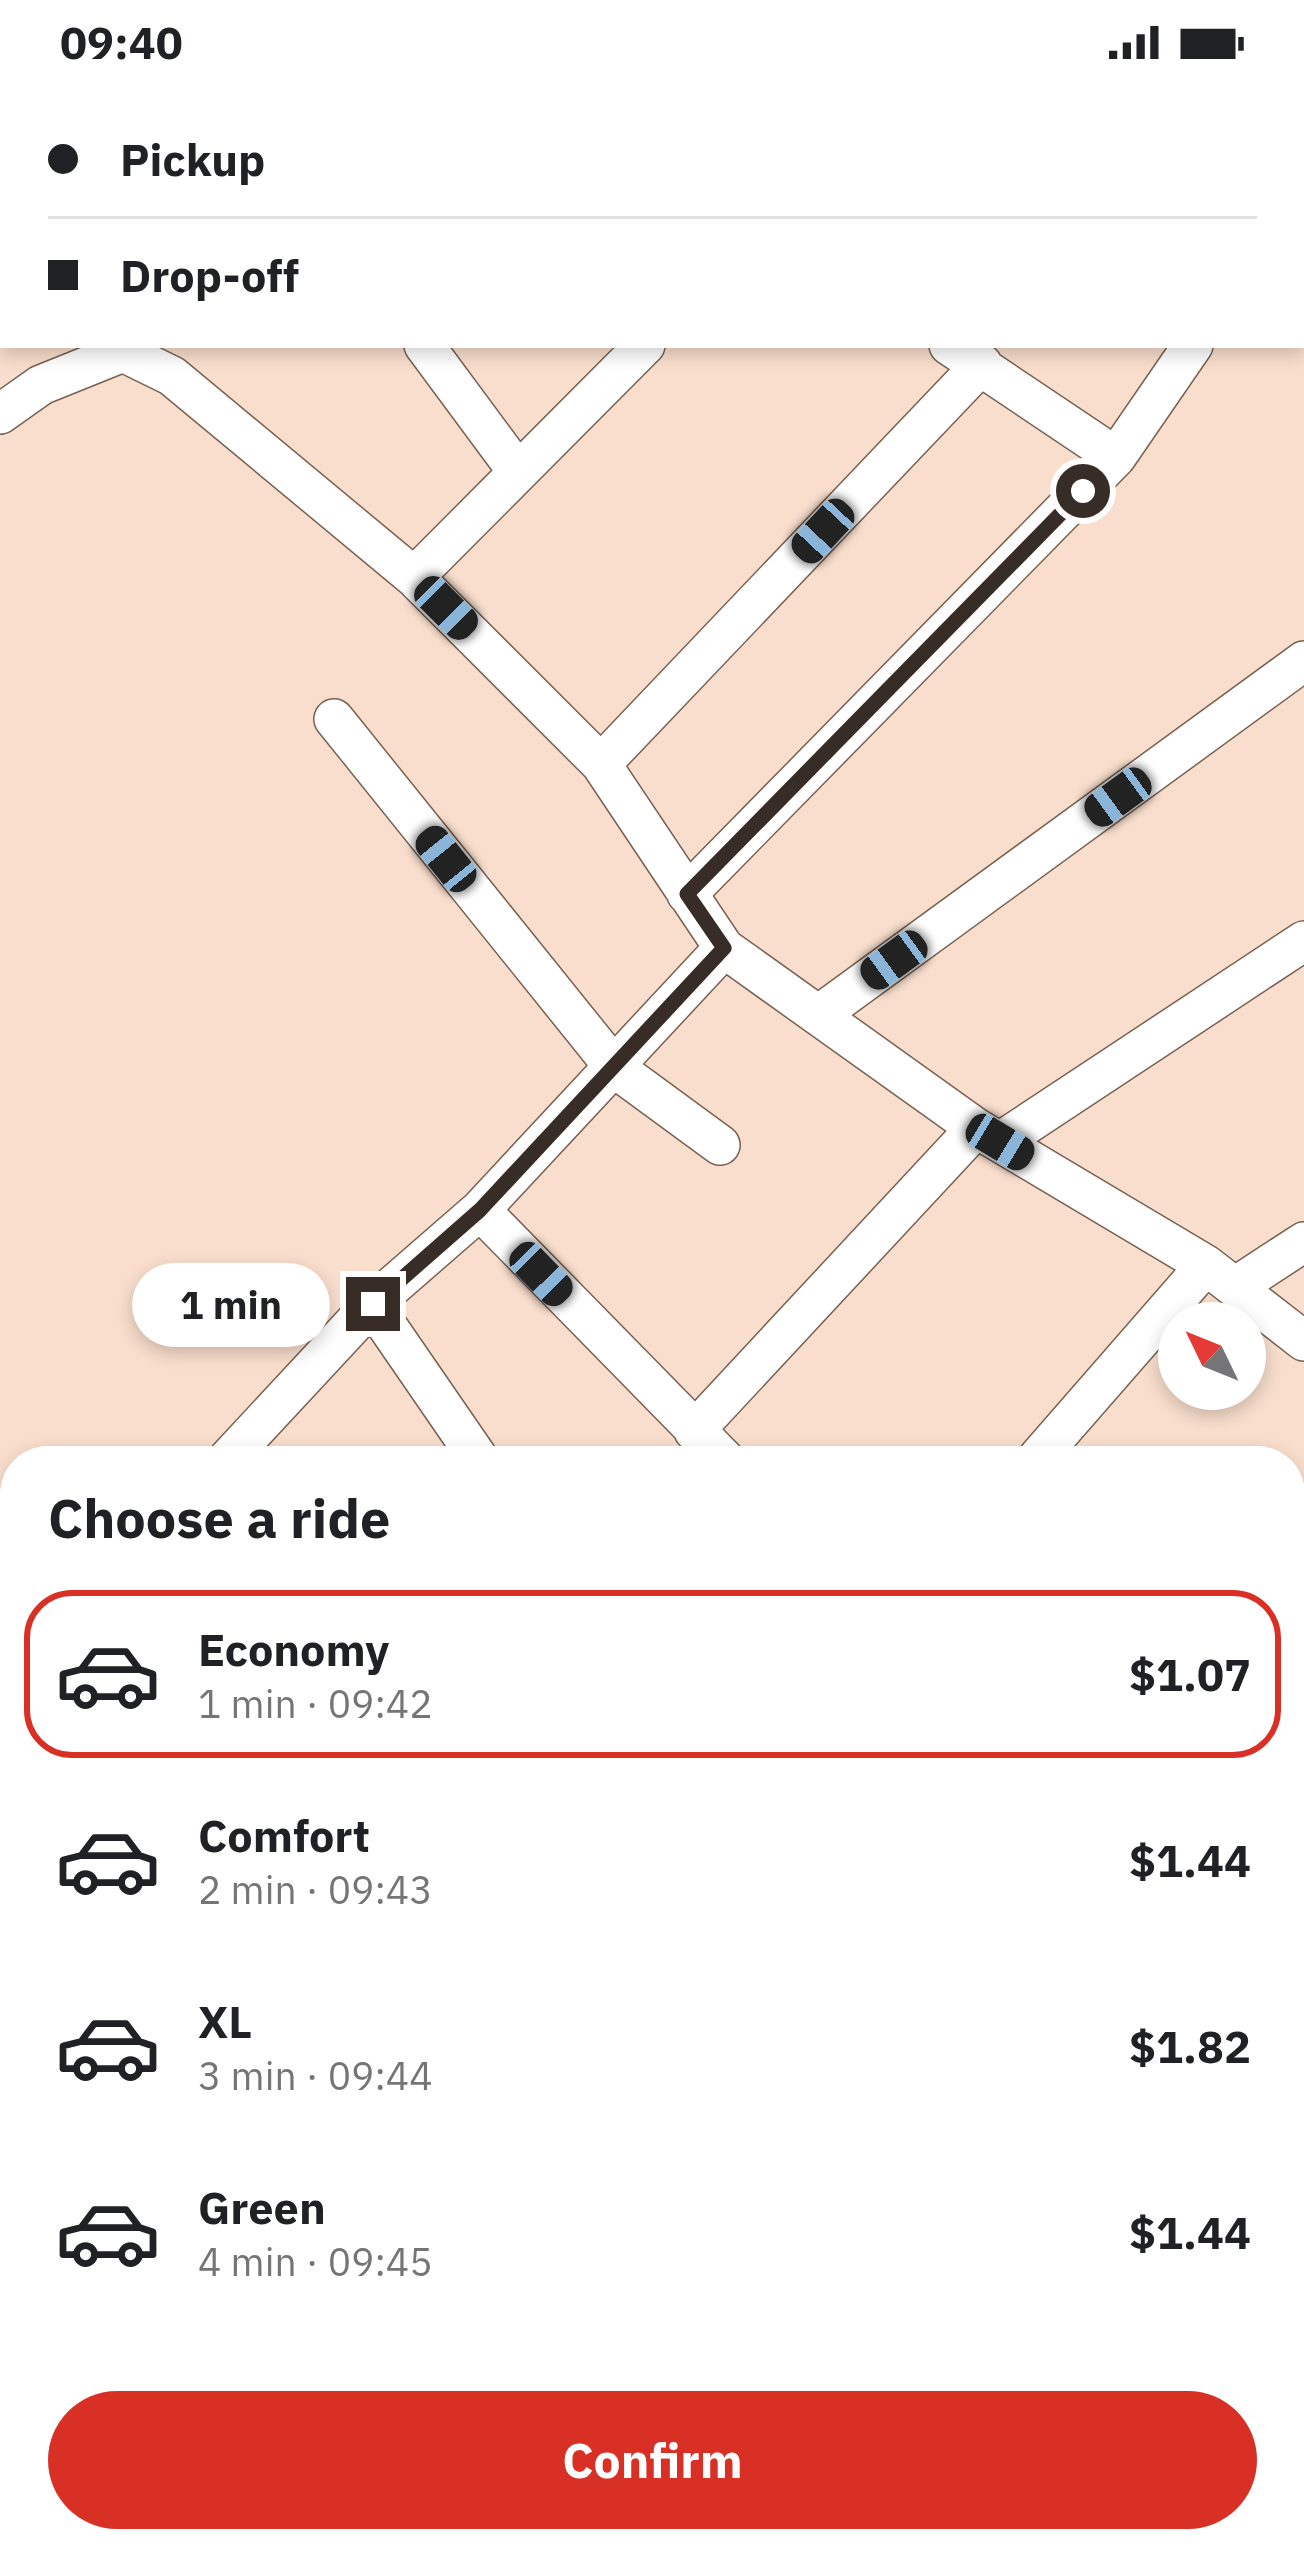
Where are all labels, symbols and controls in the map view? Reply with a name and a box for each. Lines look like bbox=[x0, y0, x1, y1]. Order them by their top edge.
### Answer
text: 09:40 bbox=[60, 13, 183, 71]
text: Pickup bbox=[120, 130, 265, 188]
text: Drop-off bbox=[120, 246, 299, 304]
route start bbox=[1056, 464, 1110, 518]
car bbox=[785, 492, 861, 570]
car bbox=[408, 570, 484, 646]
car bbox=[1078, 761, 1158, 833]
car bbox=[409, 820, 483, 898]
car bbox=[854, 924, 934, 996]
car bbox=[960, 1108, 1040, 1176]
car bbox=[503, 1236, 579, 1312]
callout: 1 min bbox=[133, 1262, 331, 1346]
route end bbox=[346, 1277, 400, 1331]
text: 1 min bbox=[180, 1279, 282, 1330]
north arrow bbox=[1158, 1302, 1266, 1410]
map controls bbox=[1158, 1302, 1266, 1410]
text: Choose a ride bbox=[48, 1483, 390, 1553]
icon: car bbox=[54, 1620, 162, 1728]
text: Economy bbox=[198, 1620, 389, 1678]
text: $1.07 bbox=[1129, 1645, 1251, 1703]
text: 1 min · 09:42 bbox=[198, 1678, 433, 1729]
icon: car bbox=[54, 1806, 162, 1914]
text: Comfort bbox=[198, 1806, 370, 1864]
text: $1.44 bbox=[1129, 1831, 1251, 1889]
text: 2 min · 09:43 bbox=[198, 1864, 433, 1915]
icon: car bbox=[54, 1992, 162, 2100]
text: XL bbox=[198, 1992, 252, 2050]
text: $1.82 bbox=[1129, 2017, 1251, 2075]
text: 3 min · 09:44 bbox=[198, 2050, 433, 2101]
icon: car bbox=[54, 2178, 162, 2286]
text: Green bbox=[198, 2178, 326, 2236]
text: $1.44 bbox=[1129, 2203, 1251, 2261]
text: 4 min · 09:45 bbox=[198, 2236, 433, 2287]
button: Confirm bbox=[48, 2391, 1257, 2529]

